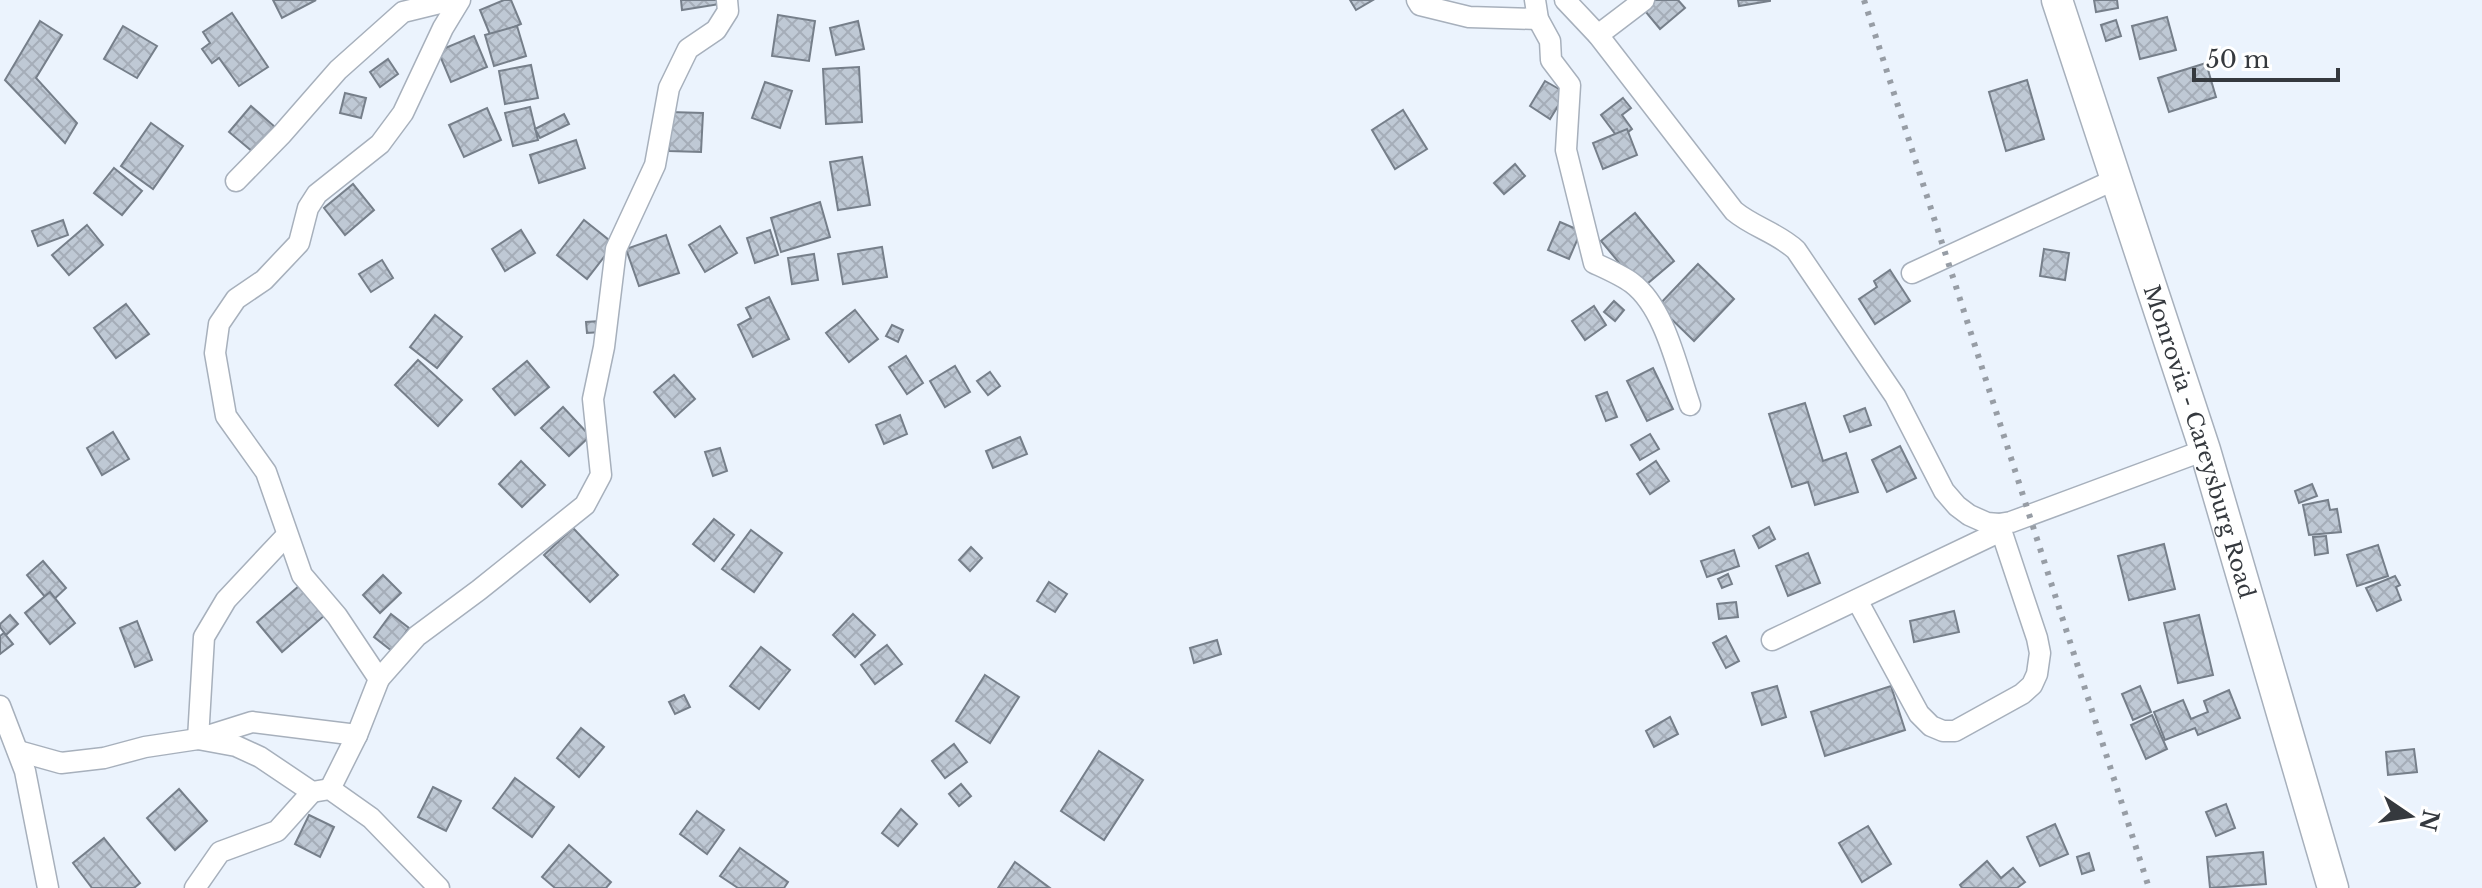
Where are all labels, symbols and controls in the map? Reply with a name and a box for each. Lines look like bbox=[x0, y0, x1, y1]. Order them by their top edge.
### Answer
scale bar bbox=[2194, 32, 2338, 82]
text: 50 m bbox=[2206, 45, 2270, 74]
street label: Monrovia - Careysburg Road bbox=[2138, 281, 2261, 601]
north arrow bbox=[2370, 776, 2450, 856]
text: N bbox=[2413, 807, 2444, 834]

